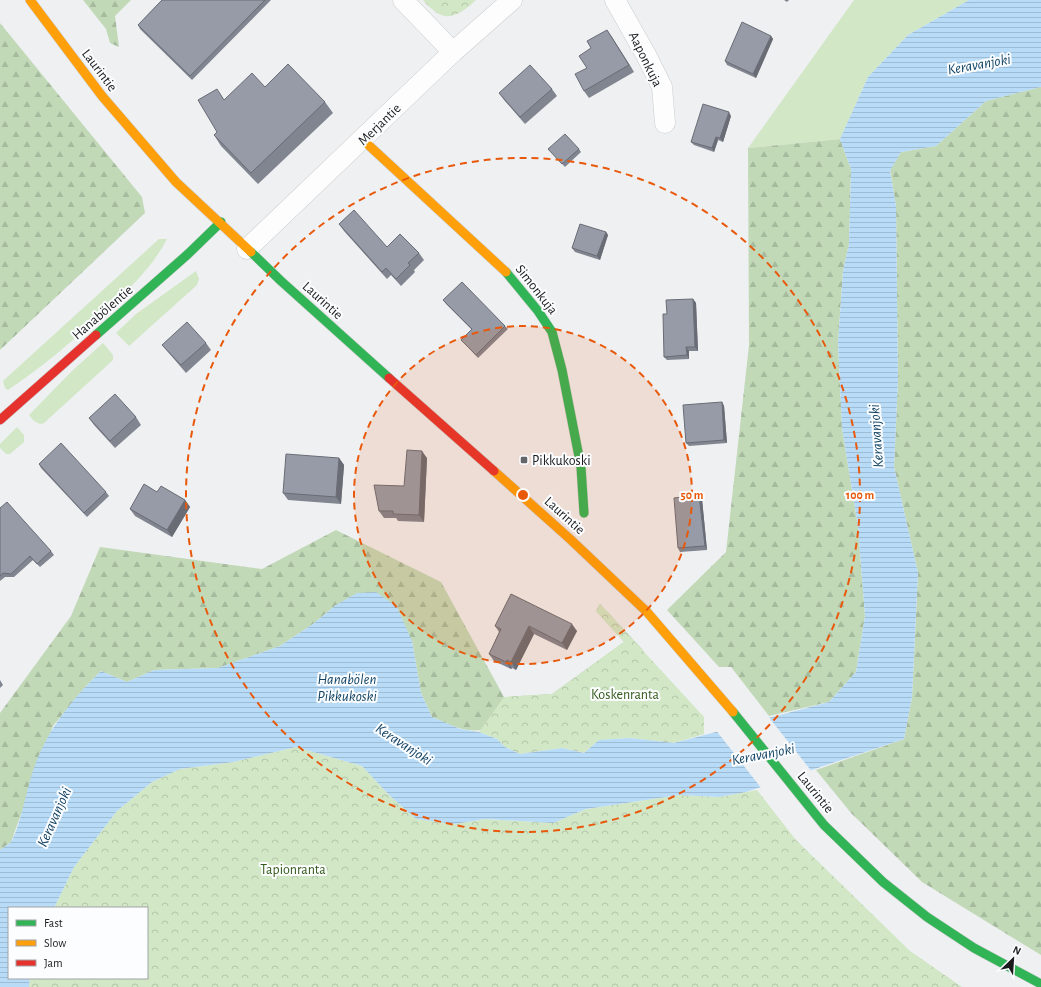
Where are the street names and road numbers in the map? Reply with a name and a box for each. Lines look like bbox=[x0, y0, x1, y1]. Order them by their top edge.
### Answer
street label: Aaponkuja bbox=[626, 30, 665, 90]
street label: Laurintie bbox=[79, 47, 119, 94]
street label: Merjantie bbox=[356, 101, 404, 148]
street label: Simonkuja bbox=[513, 262, 560, 318]
street label: Laurintie bbox=[300, 279, 345, 322]
street label: Hanabölentie bbox=[70, 283, 135, 343]
street label: Laurintie bbox=[542, 494, 587, 537]
street label: Laurintie bbox=[794, 769, 836, 816]

